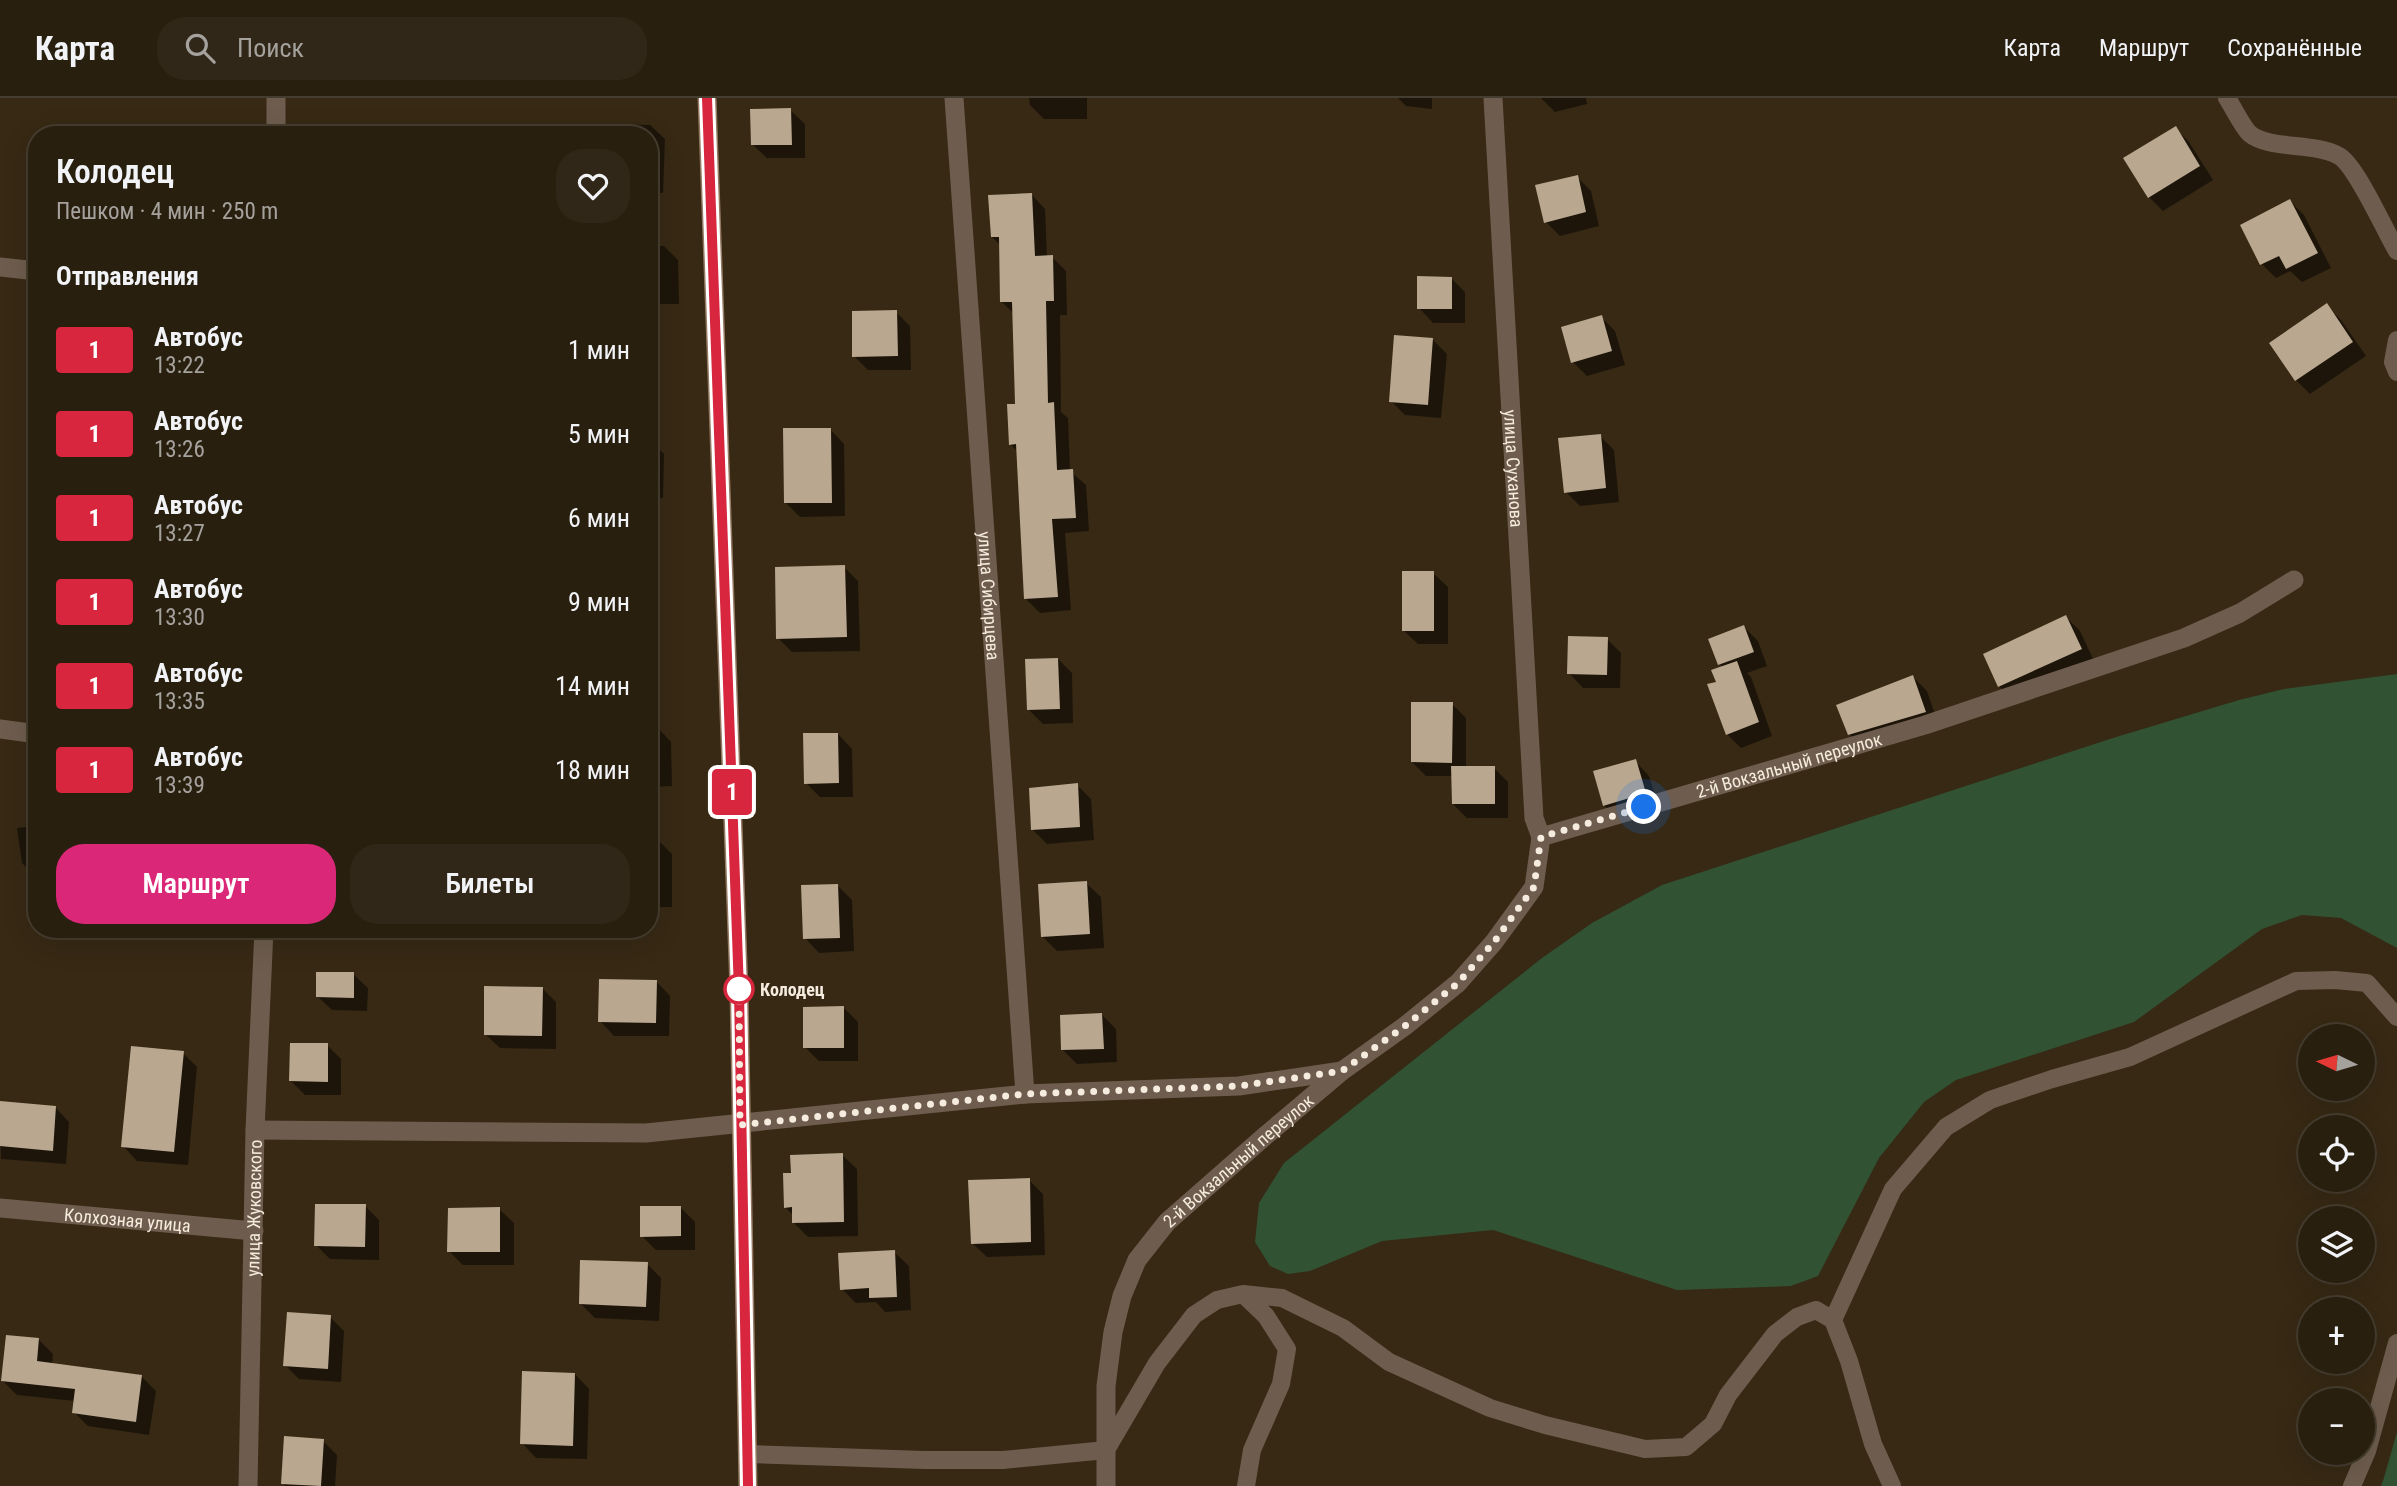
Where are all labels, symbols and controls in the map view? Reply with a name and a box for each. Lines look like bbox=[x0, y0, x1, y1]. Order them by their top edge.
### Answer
search box bbox=[157, 17, 647, 80]
text: Карта bbox=[35, 29, 115, 68]
icon: search bbox=[181, 29, 219, 67]
text: Поиск bbox=[237, 33, 304, 63]
text: Карта bbox=[2004, 34, 2061, 62]
text: Маршрут bbox=[2099, 34, 2189, 62]
text: Сохранённые bbox=[2227, 34, 2362, 62]
button: heart bbox=[556, 149, 630, 223]
text: Колодец bbox=[56, 152, 174, 191]
text: Пешком · 4 мин · 250 m bbox=[56, 198, 278, 225]
text: Отправления bbox=[56, 261, 199, 291]
text: Автобус bbox=[154, 322, 243, 352]
text: 1 мин bbox=[568, 335, 630, 365]
text: 1 bbox=[88, 336, 101, 364]
text: 13:22 bbox=[154, 352, 205, 379]
text: Автобус bbox=[154, 406, 243, 436]
street label: улица Суханова bbox=[1500, 409, 1528, 528]
text: 5 мин bbox=[568, 419, 630, 449]
text: 1 bbox=[88, 420, 101, 448]
text: 13:26 bbox=[154, 436, 205, 463]
text: Автобус bbox=[154, 490, 243, 520]
text: 6 мин bbox=[568, 503, 630, 533]
text: 1 bbox=[88, 504, 101, 532]
text: 13:27 bbox=[154, 520, 205, 547]
street label: улица Сибирцева bbox=[974, 530, 1005, 661]
text: Автобус bbox=[154, 574, 243, 604]
text: 9 мин bbox=[568, 587, 630, 617]
text: 1 bbox=[88, 588, 101, 616]
text: 13:30 bbox=[154, 604, 205, 631]
text: Автобус bbox=[154, 658, 243, 688]
text: 14 мин bbox=[555, 671, 630, 701]
text: 1 bbox=[88, 672, 101, 700]
text: 13:35 bbox=[154, 688, 205, 715]
street label: 2-й Вокзальный переулок bbox=[1694, 728, 1884, 802]
text: Автобус bbox=[154, 742, 243, 772]
text: 18 мин bbox=[555, 755, 630, 785]
text: 1 bbox=[88, 756, 101, 784]
line badge: 1 bbox=[709, 769, 755, 815]
text: 13:39 bbox=[154, 772, 205, 799]
text: 1 bbox=[726, 778, 738, 806]
your location bbox=[1626, 789, 1661, 824]
button: Маршрут bbox=[56, 844, 336, 924]
button: Билеты bbox=[350, 844, 630, 924]
marker: Колодец bbox=[724, 974, 754, 1004]
place label: Колодец bbox=[760, 979, 825, 1000]
north arrow bbox=[2298, 1024, 2375, 1101]
map controls bbox=[2298, 1024, 2375, 1465]
street label: 2-й Вокзальный переулок bbox=[1158, 1089, 1318, 1231]
button: locate bbox=[2298, 1115, 2375, 1192]
street label: улица Жуковского bbox=[242, 1139, 265, 1277]
street label: Колхозная улица bbox=[63, 1203, 192, 1236]
button: layers bbox=[2298, 1206, 2375, 1283]
button: + bbox=[2298, 1297, 2375, 1374]
button: − bbox=[2298, 1388, 2375, 1465]

